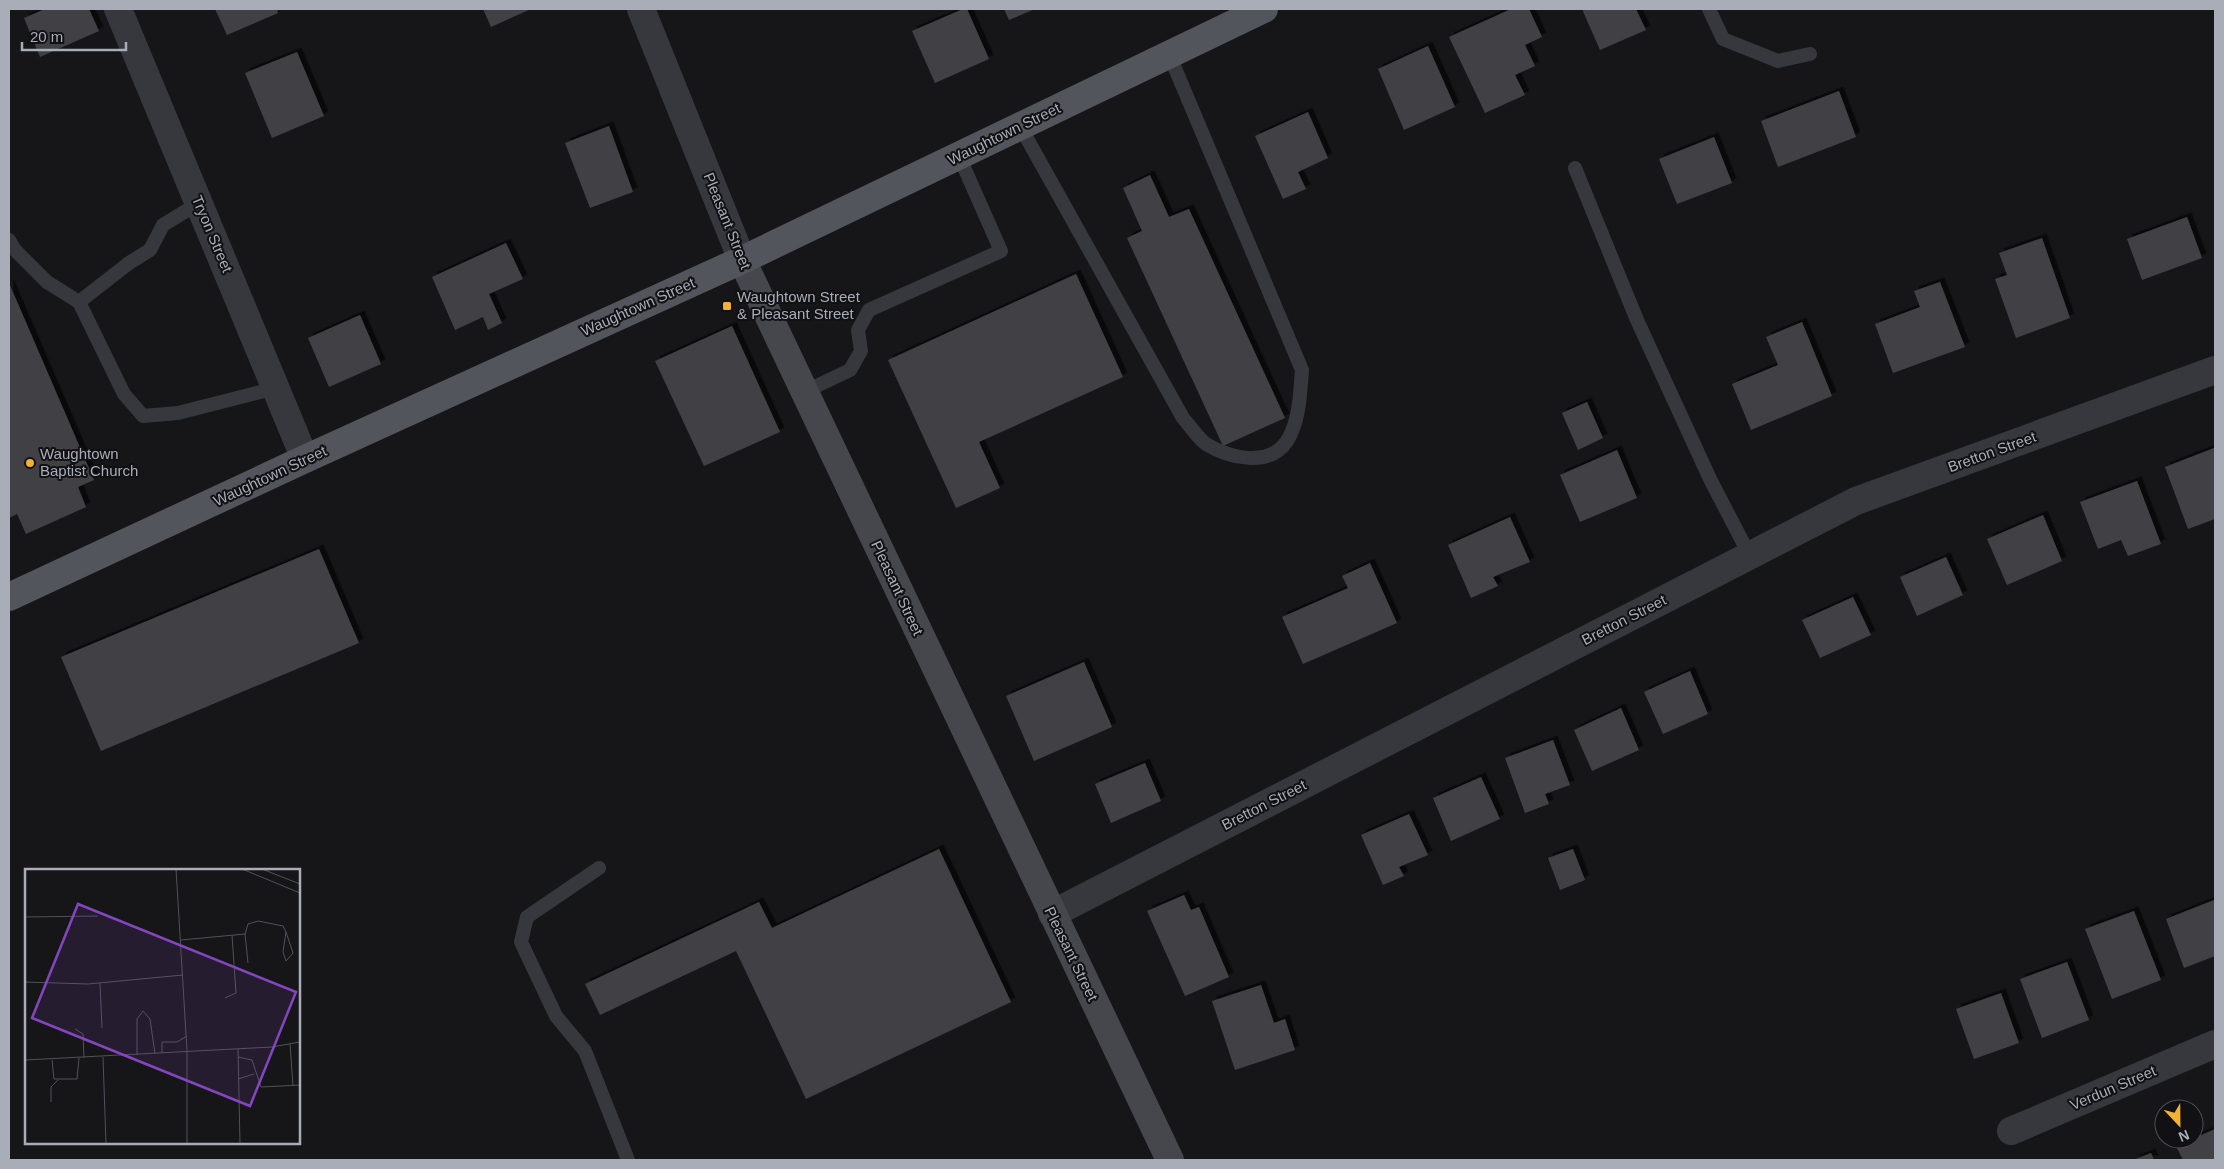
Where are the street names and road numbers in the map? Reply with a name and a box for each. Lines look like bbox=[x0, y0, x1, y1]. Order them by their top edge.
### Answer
street label: Waughtown Street bbox=[945, 99, 1063, 168]
street label: Pleasant Street bbox=[700, 170, 755, 272]
street label: Tryon Street bbox=[189, 193, 237, 276]
street label: Waughtown Street bbox=[578, 273, 698, 339]
street label: Bretton Street bbox=[1945, 427, 2039, 475]
street label: Waughtown Street bbox=[211, 442, 330, 509]
street label: Pleasant Street bbox=[868, 538, 927, 639]
street label: Bretton Street bbox=[1579, 591, 1670, 648]
street label: Bretton Street bbox=[1219, 776, 1310, 833]
street label: Pleasant Street bbox=[1041, 904, 1102, 1004]
street label: Verdun Street bbox=[2067, 1061, 2159, 1113]

